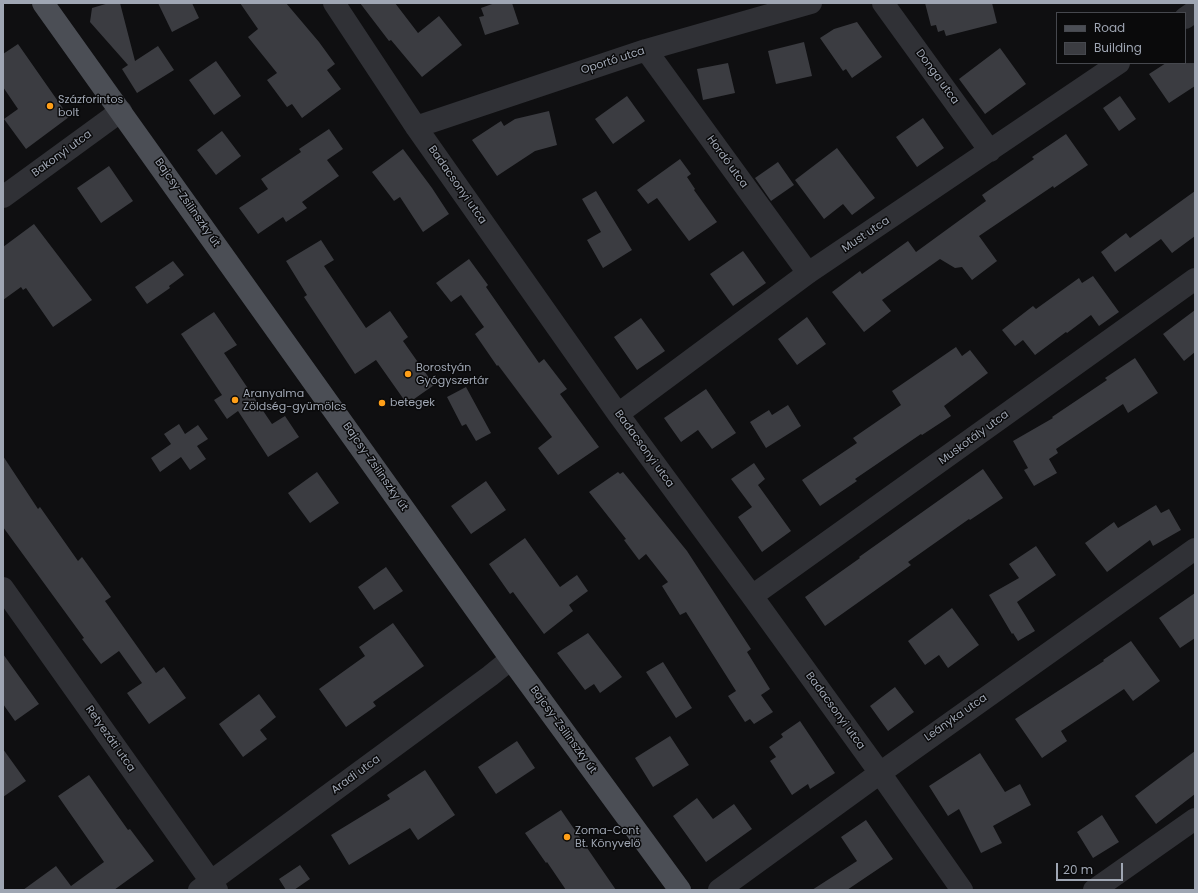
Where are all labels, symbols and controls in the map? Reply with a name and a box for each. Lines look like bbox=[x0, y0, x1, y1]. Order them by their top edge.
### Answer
legend bbox=[1056, 12, 1186, 64]
text: Road bbox=[1094, 19, 1125, 36]
text: Building bbox=[1094, 39, 1142, 56]
street label: Oportó utca bbox=[579, 44, 647, 78]
street label: Donga utca bbox=[913, 47, 961, 107]
place label: Százforintos bolt bbox=[58, 93, 123, 119]
marker: Százforintos bolt bbox=[45, 101, 55, 111]
street label: Bakonyi utca bbox=[29, 128, 95, 180]
street label: Hordó utca bbox=[704, 133, 750, 191]
street label: Badacsonyi utca bbox=[425, 143, 489, 227]
street label: Bajcsy-Zsilinszky út bbox=[151, 156, 223, 250]
street label: Must utca bbox=[840, 214, 892, 256]
place label: Borostyán Gyógyszertár bbox=[416, 361, 489, 387]
marker: Borostyán Gyógyszertár bbox=[403, 369, 413, 379]
place label: Aranyalma Zöldség-gyümölcs bbox=[243, 387, 346, 413]
marker: Aranyalma Zöldség-gyümölcs bbox=[230, 395, 240, 405]
place label: betegek bbox=[390, 396, 435, 410]
marker: betegek bbox=[377, 398, 387, 408]
street label: Badacsonyi utca bbox=[611, 408, 677, 490]
street label: Muskotály utca bbox=[936, 408, 1012, 468]
street label: Bajcsy-Zsilinszky út bbox=[339, 420, 411, 514]
street label: Badacsonyi utca bbox=[802, 670, 868, 752]
street label: Bajcsy-Zsilinszky út bbox=[527, 684, 599, 776]
street label: Leányka utca bbox=[922, 692, 990, 744]
street label: Retyezáti utca bbox=[82, 703, 138, 775]
street label: Aradi utca bbox=[329, 753, 383, 797]
place label: Zoma-Cont Bt. Könyvelő bbox=[575, 824, 641, 850]
marker: Zoma-Cont Bt. Könyvelő bbox=[562, 832, 572, 842]
scale bar bbox=[1058, 855, 1125, 881]
text: 20 m bbox=[1063, 861, 1093, 878]

